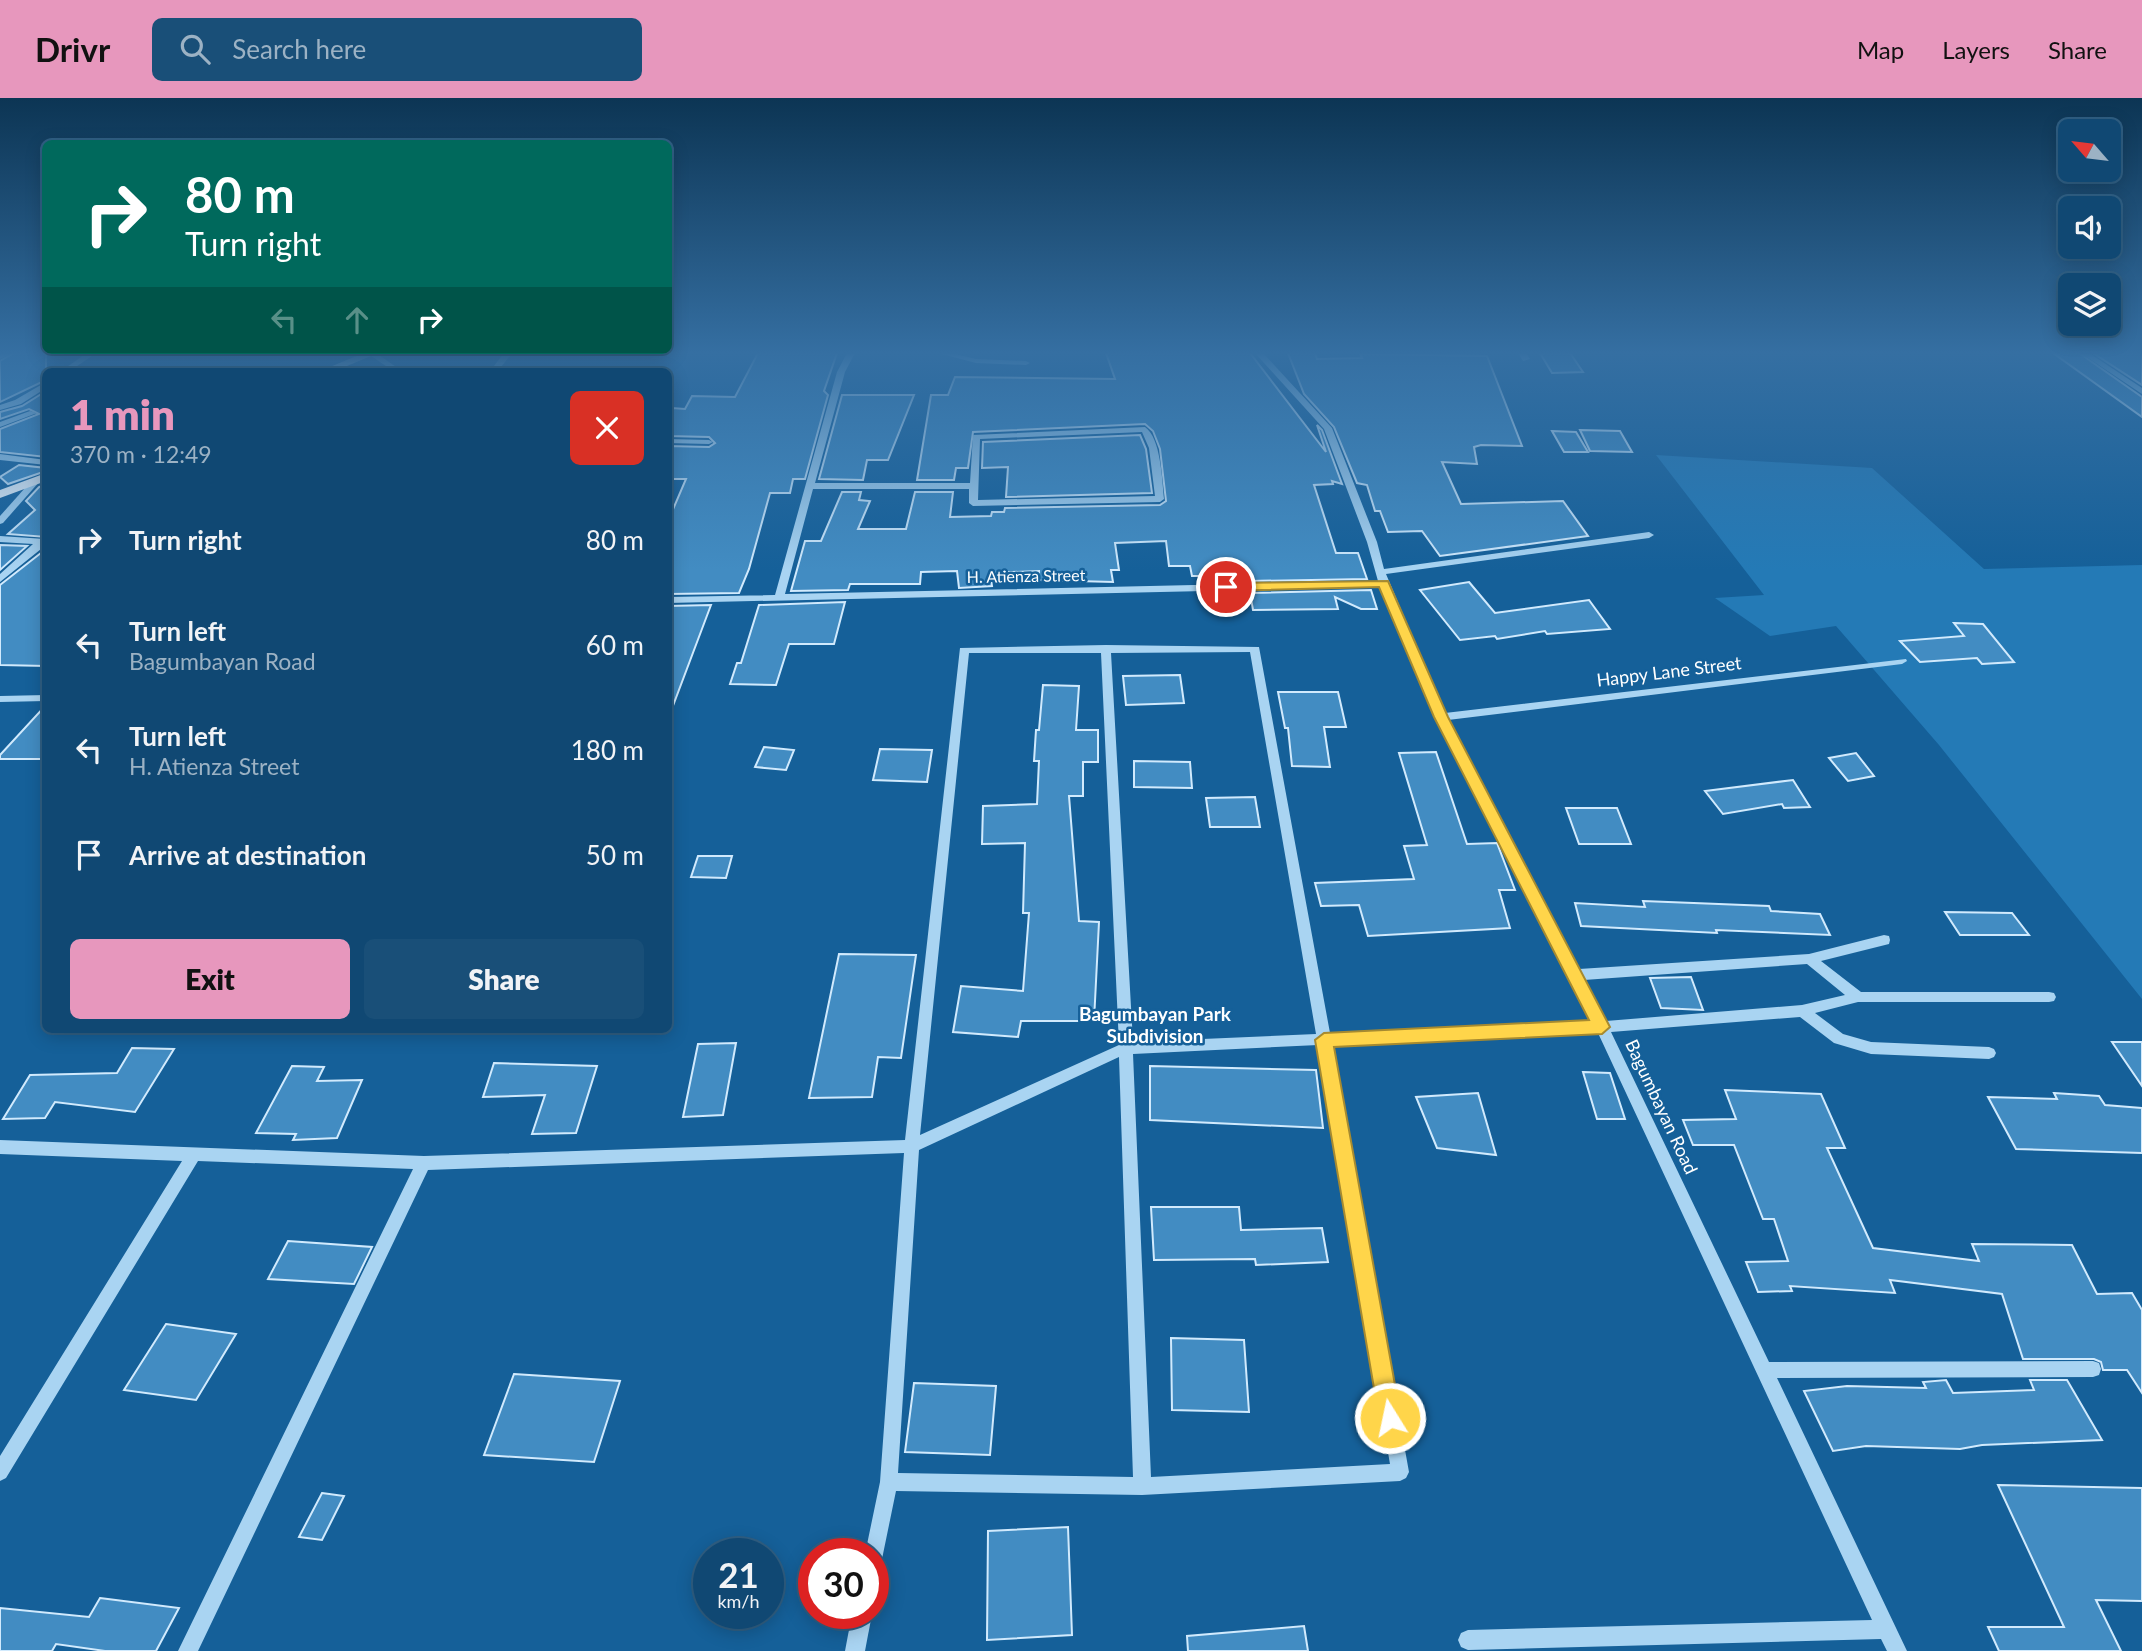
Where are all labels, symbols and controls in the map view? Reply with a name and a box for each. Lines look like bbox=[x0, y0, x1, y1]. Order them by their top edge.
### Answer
search box bbox=[152, 18, 642, 81]
text: Drivr bbox=[35, 29, 110, 69]
icon: search bbox=[176, 30, 214, 68]
text: Search here bbox=[232, 33, 366, 65]
text: Map bbox=[1857, 35, 1904, 64]
text: Layers bbox=[1942, 35, 2010, 64]
text: Share bbox=[2048, 35, 2107, 64]
north arrow bbox=[2058, 119, 2121, 182]
map controls bbox=[2058, 119, 2121, 336]
text: 80 m bbox=[185, 165, 295, 223]
icon: right bbox=[70, 168, 161, 259]
button: sound bbox=[2058, 196, 2121, 259]
text: Turn right bbox=[185, 224, 321, 263]
button: layers bbox=[2058, 273, 2121, 336]
icon: left bbox=[265, 301, 303, 339]
icon: ahead bbox=[338, 301, 376, 339]
icon: right bbox=[411, 301, 449, 339]
text: 1 min bbox=[70, 389, 175, 439]
button: close bbox=[570, 391, 644, 465]
text: 370 m · 12:49 bbox=[70, 440, 212, 468]
icon: right bbox=[70, 521, 108, 559]
text: Turn right bbox=[129, 524, 242, 556]
text: 80 m bbox=[586, 524, 644, 556]
pin bbox=[1196, 557, 1256, 617]
street label: H. Atienza Street bbox=[967, 565, 1086, 586]
icon: arrive bbox=[1207, 568, 1245, 606]
text: Turn left bbox=[129, 615, 226, 647]
icon: left bbox=[70, 626, 108, 664]
text: 60 m bbox=[586, 629, 644, 661]
text: Bagumbayan Road bbox=[129, 647, 316, 675]
street label: Happy Lane Street bbox=[1595, 651, 1743, 691]
text: Turn left bbox=[129, 720, 226, 752]
icon: left bbox=[70, 731, 108, 769]
text: 180 m bbox=[571, 734, 644, 766]
text: H. Atienza Street bbox=[129, 752, 299, 780]
icon: arrive bbox=[70, 836, 108, 874]
text: Arrive at destination bbox=[129, 839, 366, 871]
text: 50 m bbox=[586, 839, 644, 871]
button: Exit bbox=[70, 939, 350, 1019]
button: Share bbox=[364, 939, 644, 1019]
district label: Bagumbayan Park Subdivision bbox=[1079, 1002, 1232, 1047]
street label: Bagumbayan Road bbox=[1621, 1036, 1703, 1177]
position arrow bbox=[1353, 1381, 1427, 1455]
speed limit sign: 30 bbox=[798, 1538, 889, 1629]
text: 21 bbox=[718, 1553, 759, 1595]
text: km/h bbox=[717, 1590, 760, 1612]

